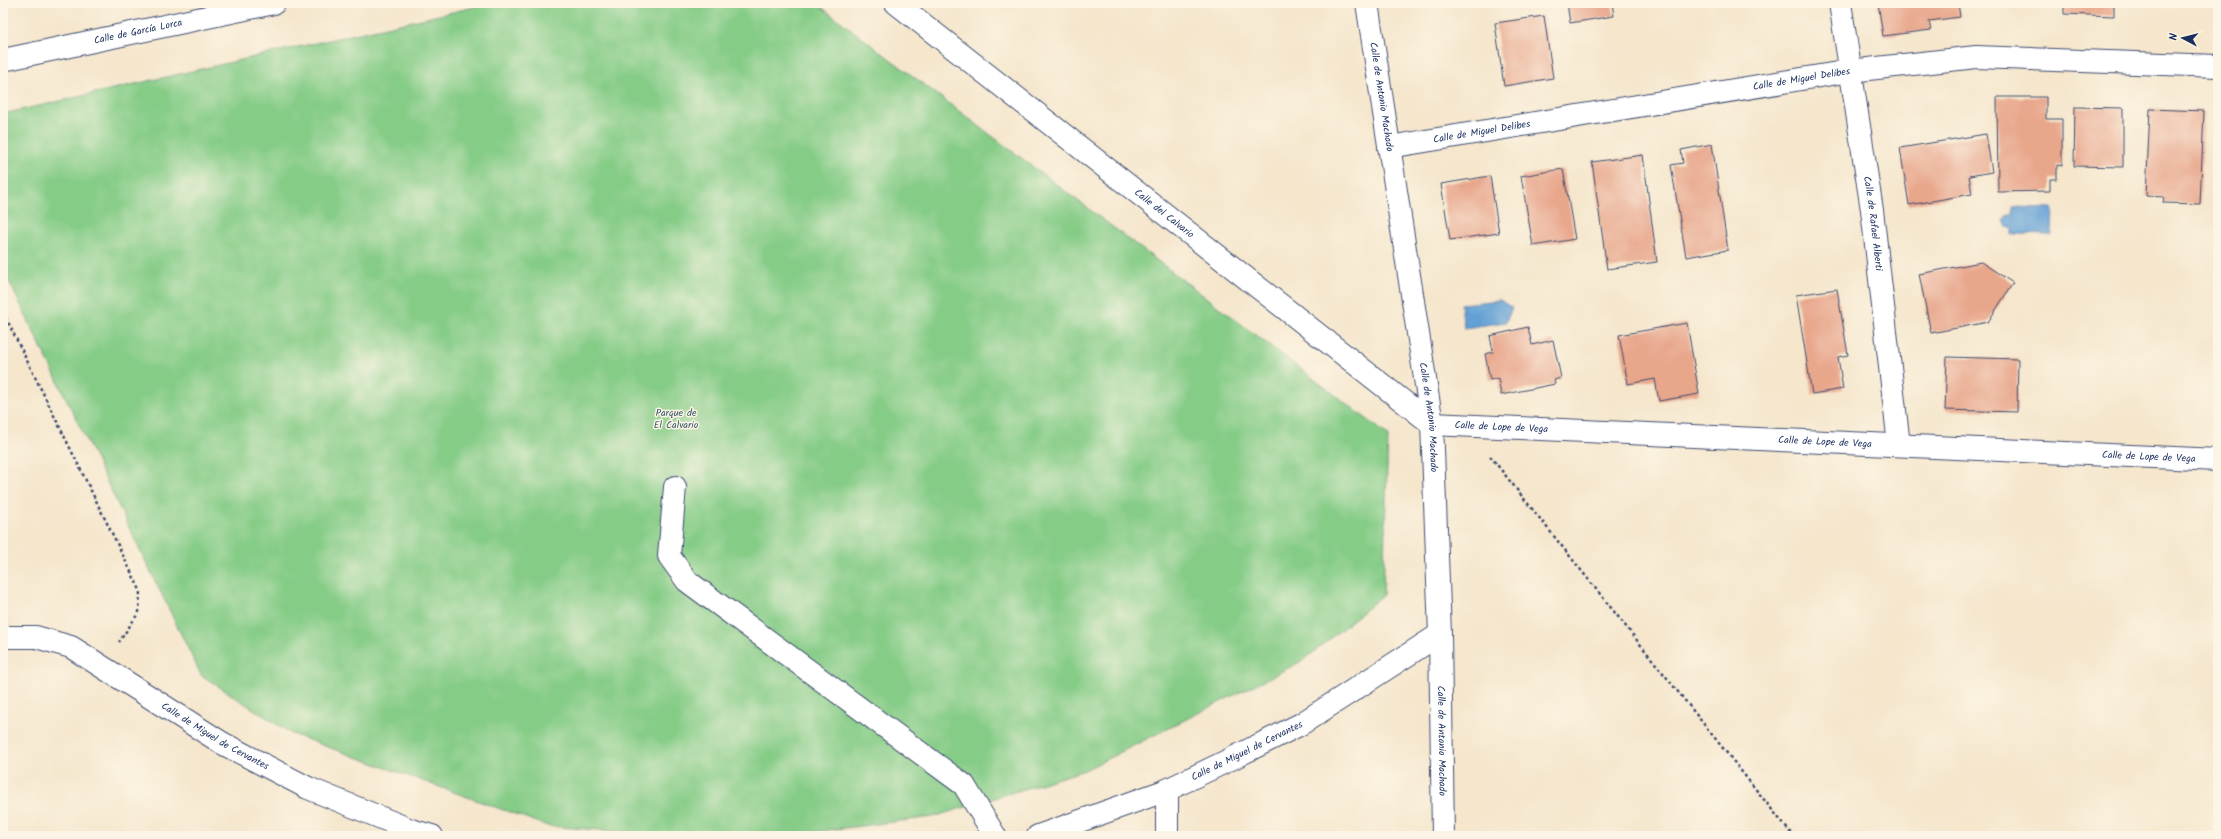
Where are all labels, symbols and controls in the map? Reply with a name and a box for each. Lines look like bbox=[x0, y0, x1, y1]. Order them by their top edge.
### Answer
street label: Calle de García Lorca bbox=[92, 14, 184, 49]
north arrow bbox=[2163, 18, 2203, 58]
text: N bbox=[2165, 32, 2183, 41]
street label: Calle de Antonio Machado bbox=[1365, 41, 1398, 153]
street label: Calle de Miguel Delibes bbox=[1752, 63, 1852, 95]
street label: Calle de Miguel Delibes bbox=[1432, 116, 1532, 148]
street label: Calle de Rafael Alberti bbox=[1859, 175, 1887, 272]
street label: Calle del Calvario bbox=[1131, 185, 1198, 243]
street label: Calle de Antonio Machado bbox=[1415, 361, 1442, 473]
park label: Parque de El Calvario bbox=[654, 405, 699, 433]
street label: Calle de Lope de Vega bbox=[1454, 417, 1549, 437]
street label: Calle de Lope de Vega bbox=[1778, 432, 1872, 452]
street label: Calle de Lope de Vega bbox=[2101, 447, 2196, 467]
street label: Calle de Antonio Machado bbox=[1433, 686, 1450, 797]
street label: Calle de Miguel de Cervantes bbox=[158, 698, 272, 775]
street label: Calle de Miguel de Cervantes bbox=[1188, 716, 1306, 785]

